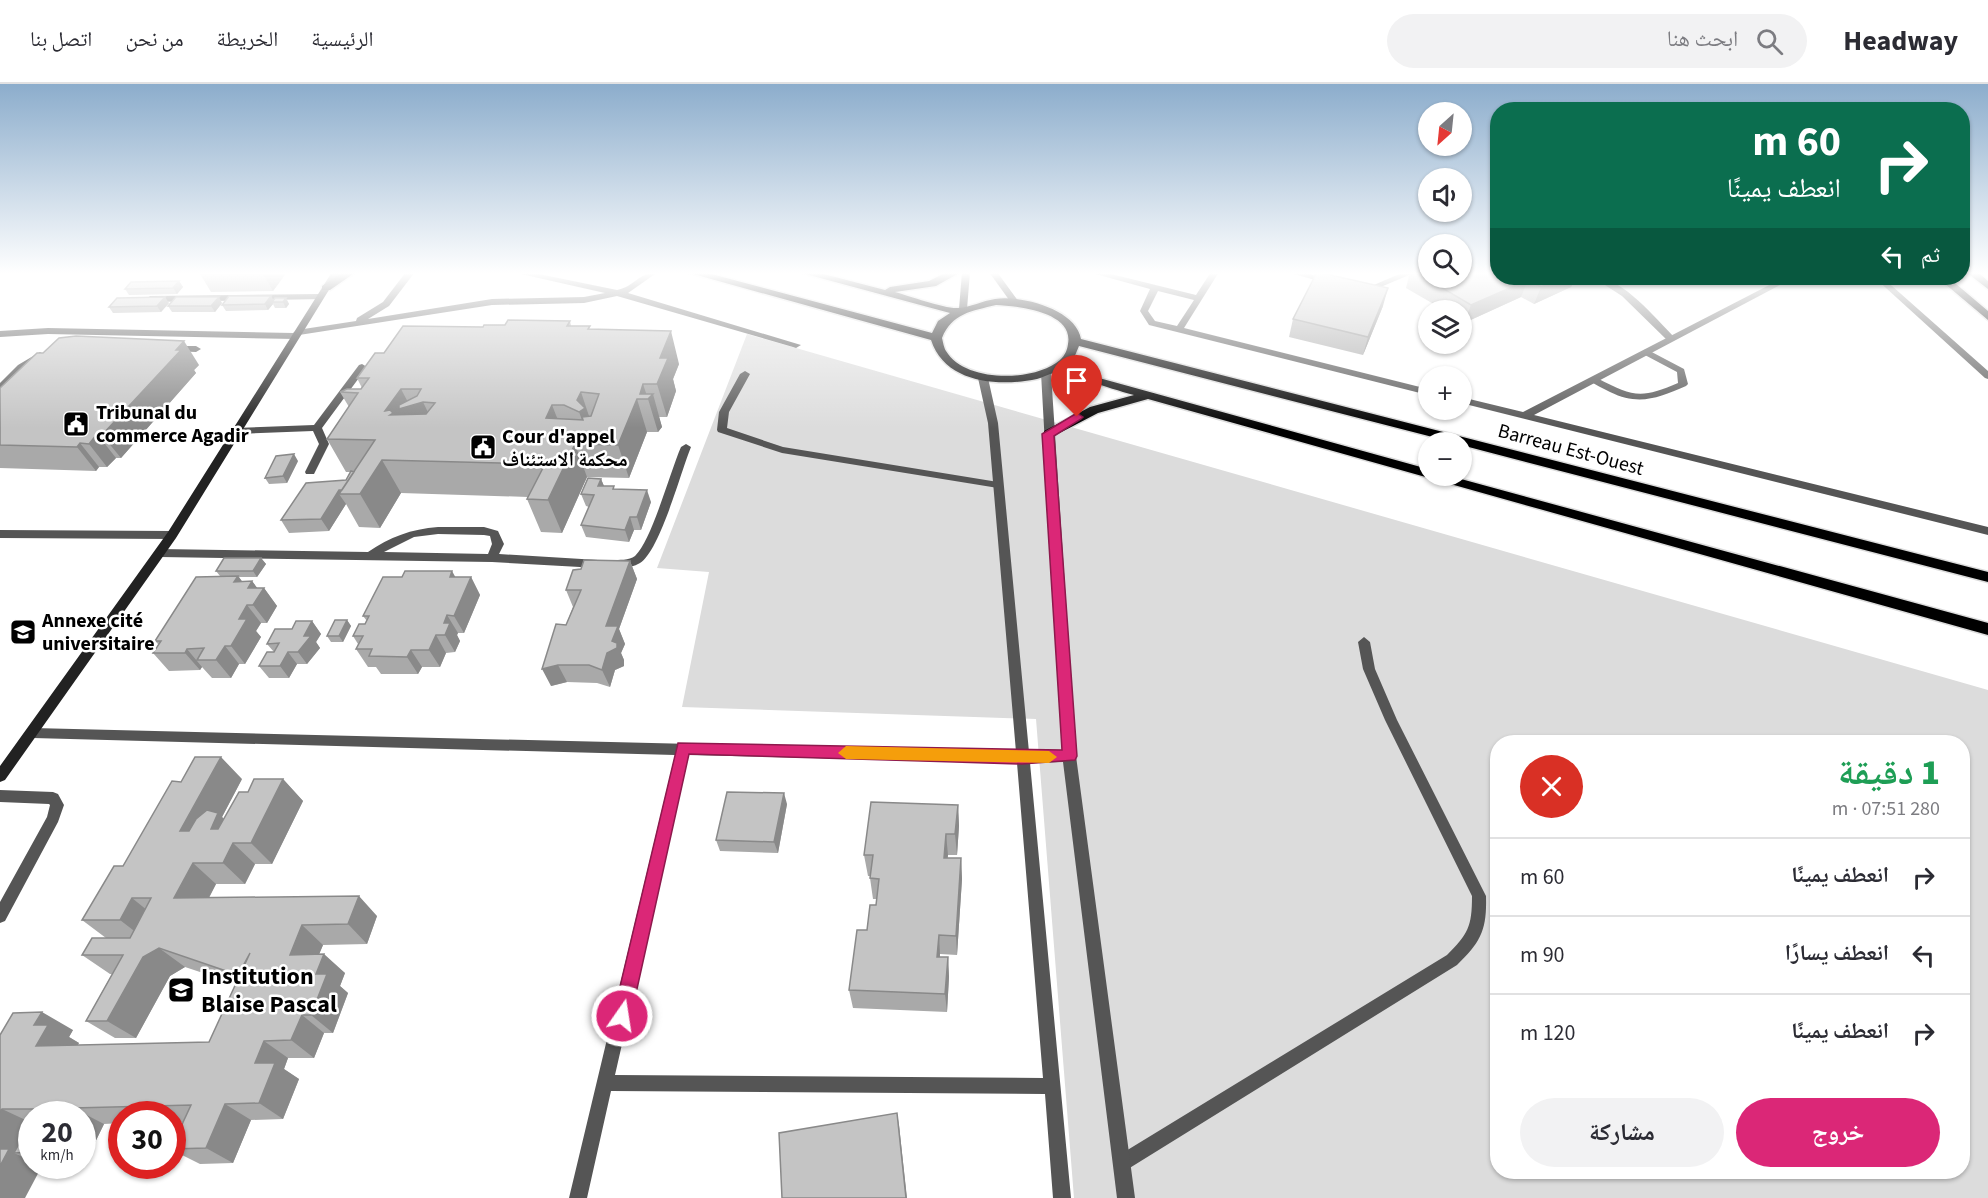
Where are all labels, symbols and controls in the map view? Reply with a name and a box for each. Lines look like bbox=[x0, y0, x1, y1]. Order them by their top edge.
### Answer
search box bbox=[1387, 14, 1807, 68]
text: Headway bbox=[1843, 21, 1958, 61]
text: ابحث هنا bbox=[1667, 23, 1738, 55]
text: اتصل بنا bbox=[30, 24, 92, 54]
text: من نحن bbox=[125, 24, 183, 54]
text: الخريطة bbox=[216, 24, 278, 54]
text: الرئيسية bbox=[311, 24, 374, 54]
icon: search bbox=[1753, 25, 1786, 58]
north arrow bbox=[1418, 102, 1472, 156]
map controls bbox=[1418, 102, 1472, 486]
text: 60 m bbox=[1752, 112, 1841, 172]
icon: right bbox=[1862, 126, 1940, 204]
button: sound bbox=[1418, 168, 1472, 222]
text: انعطف يمينًا bbox=[1727, 169, 1841, 208]
button: search bbox=[1418, 234, 1472, 288]
text: ثم bbox=[1921, 239, 1940, 271]
icon: left bbox=[1876, 240, 1909, 273]
button: layers bbox=[1418, 300, 1472, 354]
pin bbox=[1051, 355, 1102, 417]
icon: arrive bbox=[1060, 364, 1093, 397]
button: + bbox=[1418, 366, 1472, 420]
place label: Tribunal du commerce Agadir bbox=[96, 399, 249, 450]
public building icon: Tribunal du commerce Agadir bbox=[61, 409, 91, 439]
street label: Barreau Est-Ouest bbox=[1495, 417, 1647, 483]
place label: Cour d'appel محكمة الاستئناف bbox=[502, 423, 628, 474]
public building icon: Cour d'appel محكمة الاستئناف bbox=[468, 432, 498, 462]
button: − bbox=[1418, 432, 1472, 486]
place label: Annexe cité universitaire bbox=[41, 607, 155, 658]
school or university icon: Annexe cité universitaire bbox=[8, 617, 38, 647]
text: 1 دقيقة bbox=[1838, 747, 1940, 798]
button: close bbox=[1520, 755, 1583, 818]
text: 280 m · 07:51 bbox=[1832, 795, 1940, 823]
text: انعطف يمينًا bbox=[1791, 859, 1889, 891]
text: 60 m bbox=[1520, 861, 1565, 893]
icon: right bbox=[1907, 861, 1940, 894]
text: انعطف يسارًا bbox=[1785, 937, 1889, 969]
text: 90 m bbox=[1520, 939, 1565, 971]
icon: left bbox=[1907, 939, 1940, 972]
place label: Institution Blaise Pascal bbox=[201, 959, 337, 1022]
school or university icon: Institution Blaise Pascal bbox=[166, 975, 196, 1005]
position arrow bbox=[590, 984, 654, 1048]
text: انعطف يمينًا bbox=[1791, 1015, 1889, 1047]
text: 120 m bbox=[1520, 1017, 1575, 1049]
icon: right bbox=[1907, 1017, 1940, 1050]
button: مشاركة bbox=[1520, 1098, 1724, 1167]
button: خروج bbox=[1736, 1098, 1940, 1167]
speed limit sign: 30 bbox=[108, 1101, 186, 1179]
text: 20 bbox=[41, 1111, 73, 1154]
text: km/h bbox=[40, 1145, 74, 1166]

